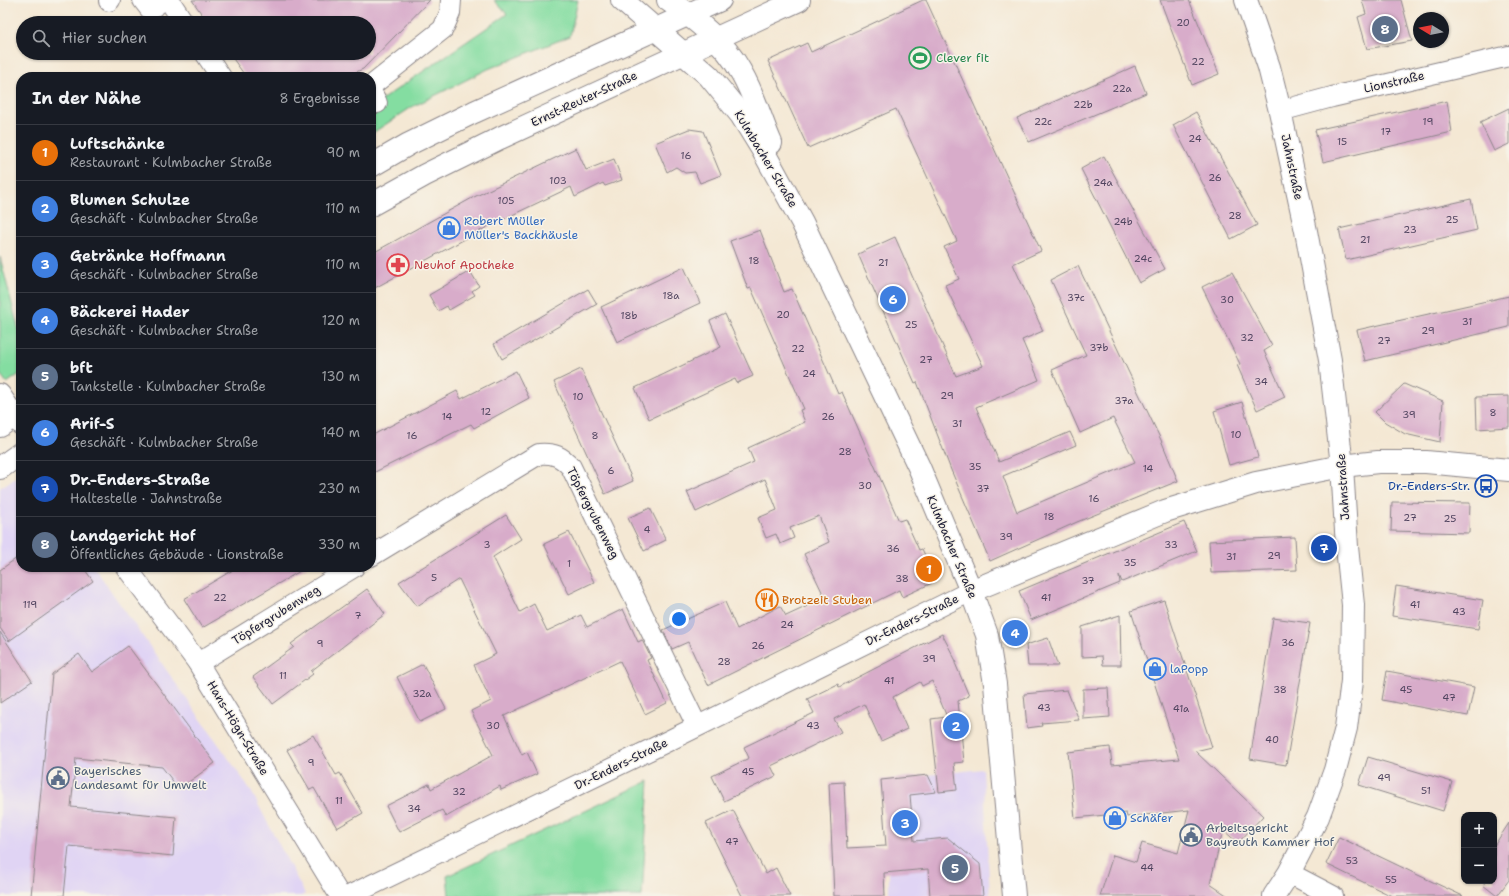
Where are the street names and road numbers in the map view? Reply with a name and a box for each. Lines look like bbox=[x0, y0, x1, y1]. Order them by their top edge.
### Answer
street label: Ernst-Reuter-Straße bbox=[528, 67, 640, 131]
street label: Lionstraße bbox=[1362, 67, 1426, 97]
street label: Kulmbacher Straße bbox=[731, 107, 801, 211]
street label: Jahnstraße bbox=[1277, 133, 1307, 202]
street label: Jahnstraße bbox=[1333, 453, 1353, 521]
street label: Töpfergrubenweg bbox=[563, 464, 623, 562]
street label: Kulmbacher Straße bbox=[923, 493, 981, 601]
street label: Töpfergrubenweg bbox=[229, 581, 323, 649]
street label: Dr.-Enders-Straße bbox=[863, 590, 961, 650]
street label: Hans-Högn-Straße bbox=[203, 678, 273, 778]
street label: Dr.-Enders-Straße bbox=[572, 734, 670, 794]

